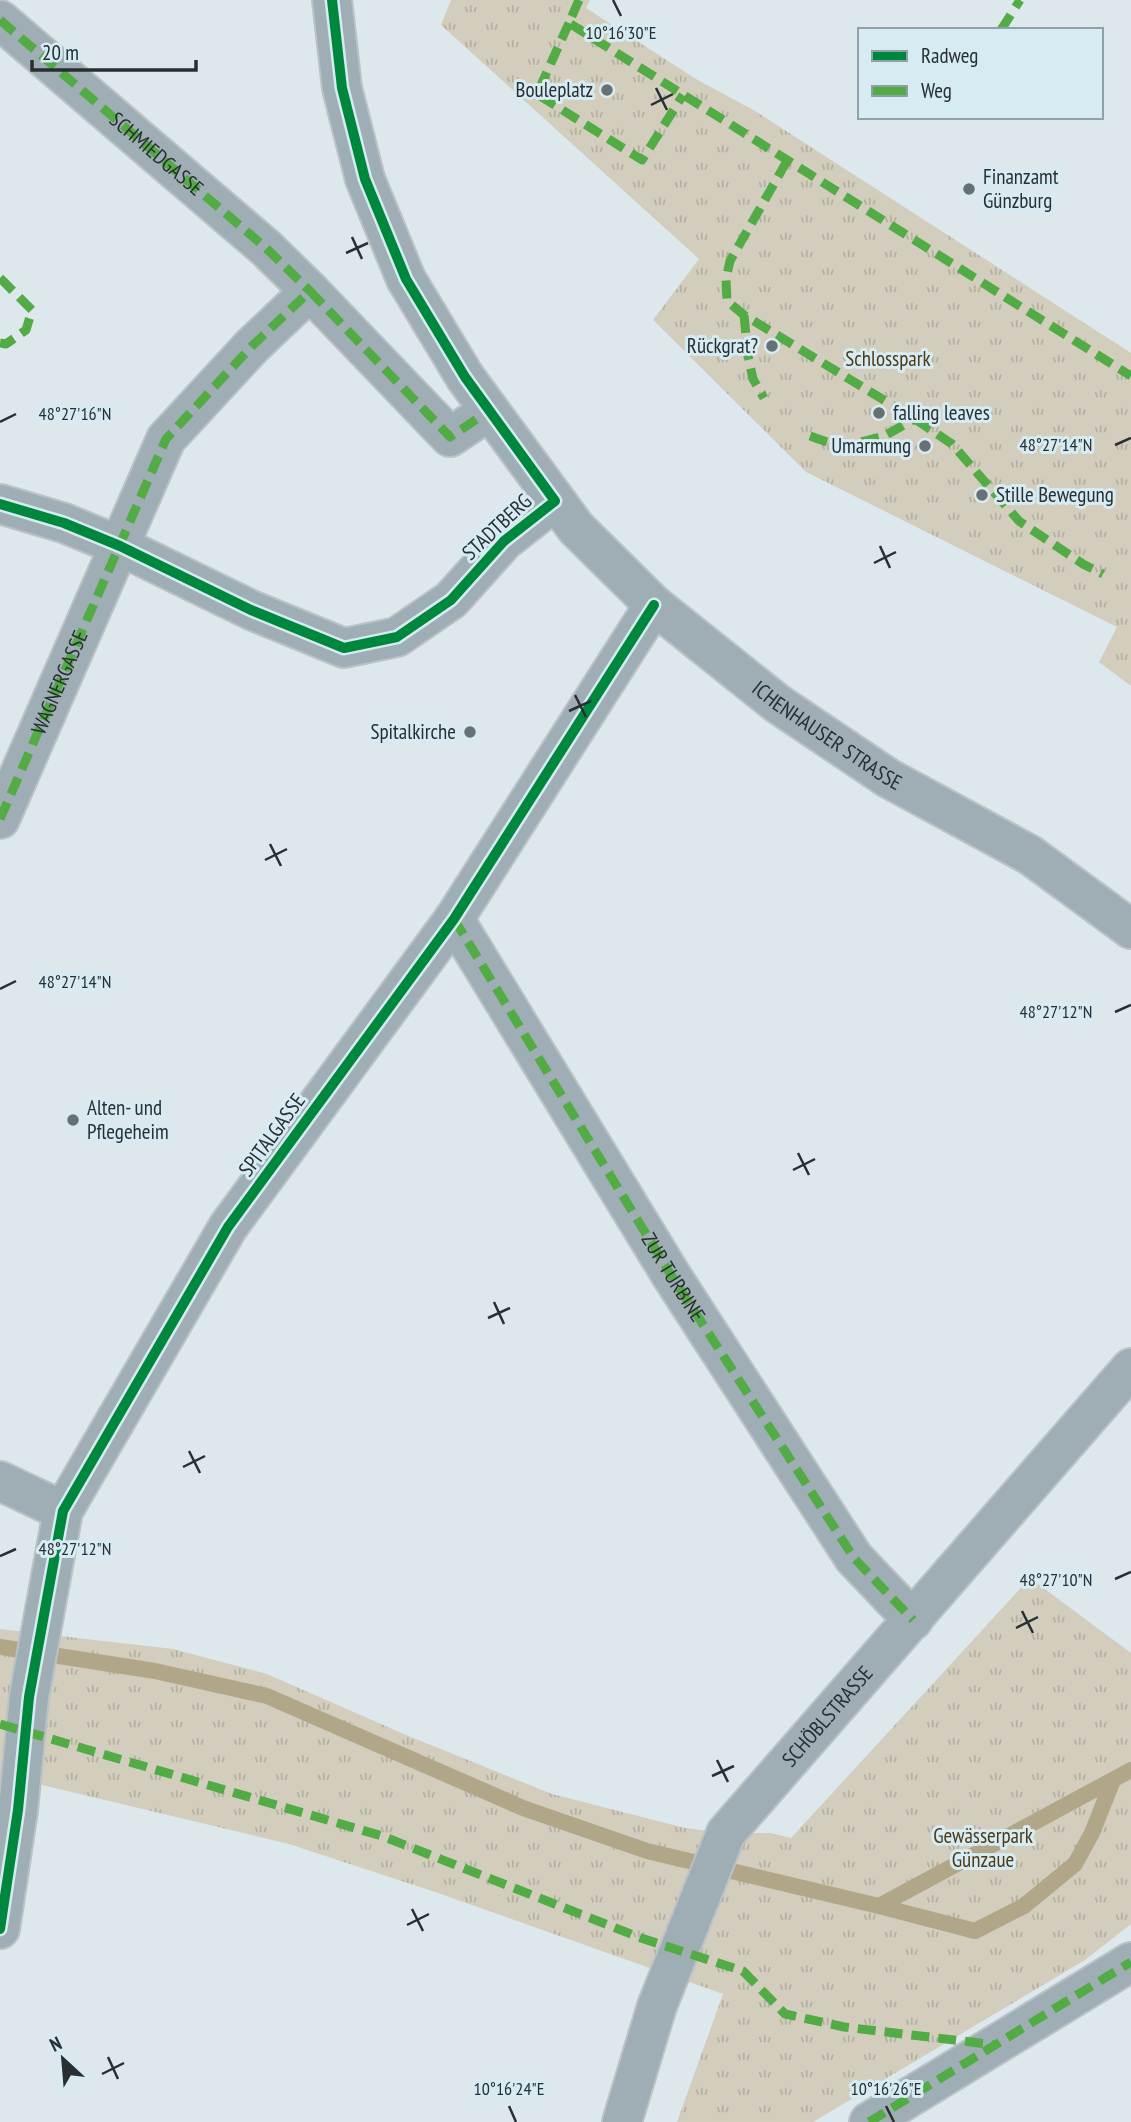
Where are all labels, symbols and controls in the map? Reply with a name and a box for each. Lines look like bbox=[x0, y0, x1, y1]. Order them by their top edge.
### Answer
text: 10°16'30"E bbox=[586, 21, 656, 44]
scale bar bbox=[32, 28, 196, 72]
legend bbox=[858, 28, 1103, 119]
text: 20 m bbox=[42, 39, 79, 66]
text: Radweg bbox=[921, 42, 978, 69]
place label: Bouleplatz bbox=[516, 76, 593, 103]
text: Weg bbox=[921, 77, 952, 104]
marker: Bouleplatz bbox=[599, 82, 615, 98]
street label: SCHMIEDGASSE bbox=[104, 106, 209, 202]
place label: Finanzamt Günzburg bbox=[983, 163, 1059, 214]
marker: Finanzamt Günzburg bbox=[961, 181, 977, 197]
place label: Rückgrat? bbox=[687, 332, 758, 359]
marker: Rückgrat? bbox=[764, 338, 780, 354]
park label: Schlosspark bbox=[845, 345, 931, 372]
place label: falling leaves bbox=[893, 399, 990, 426]
text: 48°27'16"N bbox=[39, 402, 111, 425]
marker: falling leaves bbox=[871, 405, 887, 421]
place label: Umarmung bbox=[831, 432, 911, 459]
text: 48°27'14"N bbox=[1020, 433, 1092, 456]
marker: Umarmung bbox=[917, 438, 933, 454]
place label: Stille Bewegung bbox=[996, 481, 1114, 508]
marker: Stille Bewegung bbox=[974, 487, 990, 503]
street label: STADTBERG bbox=[456, 488, 537, 566]
street label: WAGNERGASSE bbox=[25, 626, 94, 738]
street label: ICHENHAUSER STRASSE bbox=[747, 675, 907, 796]
place label: Spitalkirche bbox=[370, 718, 456, 745]
marker: Spitalkirche bbox=[462, 724, 478, 740]
text: 48°27'14"N bbox=[39, 970, 111, 993]
text: 48°27'12"N bbox=[1020, 1000, 1092, 1023]
street label: SPITALGASSE bbox=[232, 1088, 311, 1182]
place label: Alten- und Pflegeheim bbox=[87, 1094, 169, 1145]
marker: Alten- und Pflegeheim bbox=[65, 1112, 81, 1128]
street label: ZUR TURBINE bbox=[636, 1228, 712, 1327]
text: 48°27'12"N bbox=[39, 1537, 111, 1560]
text: 48°27'10"N bbox=[1020, 1568, 1092, 1591]
street label: SCHÖBLSTRASSE bbox=[776, 1660, 878, 1772]
park label: Gewässerpark Günzaue bbox=[933, 1822, 1033, 1873]
north arrow bbox=[28, 2024, 98, 2094]
text: N bbox=[46, 2031, 65, 2057]
text: 10°16'24"E bbox=[474, 2077, 544, 2100]
text: 10°16'26"E bbox=[851, 2077, 921, 2100]

